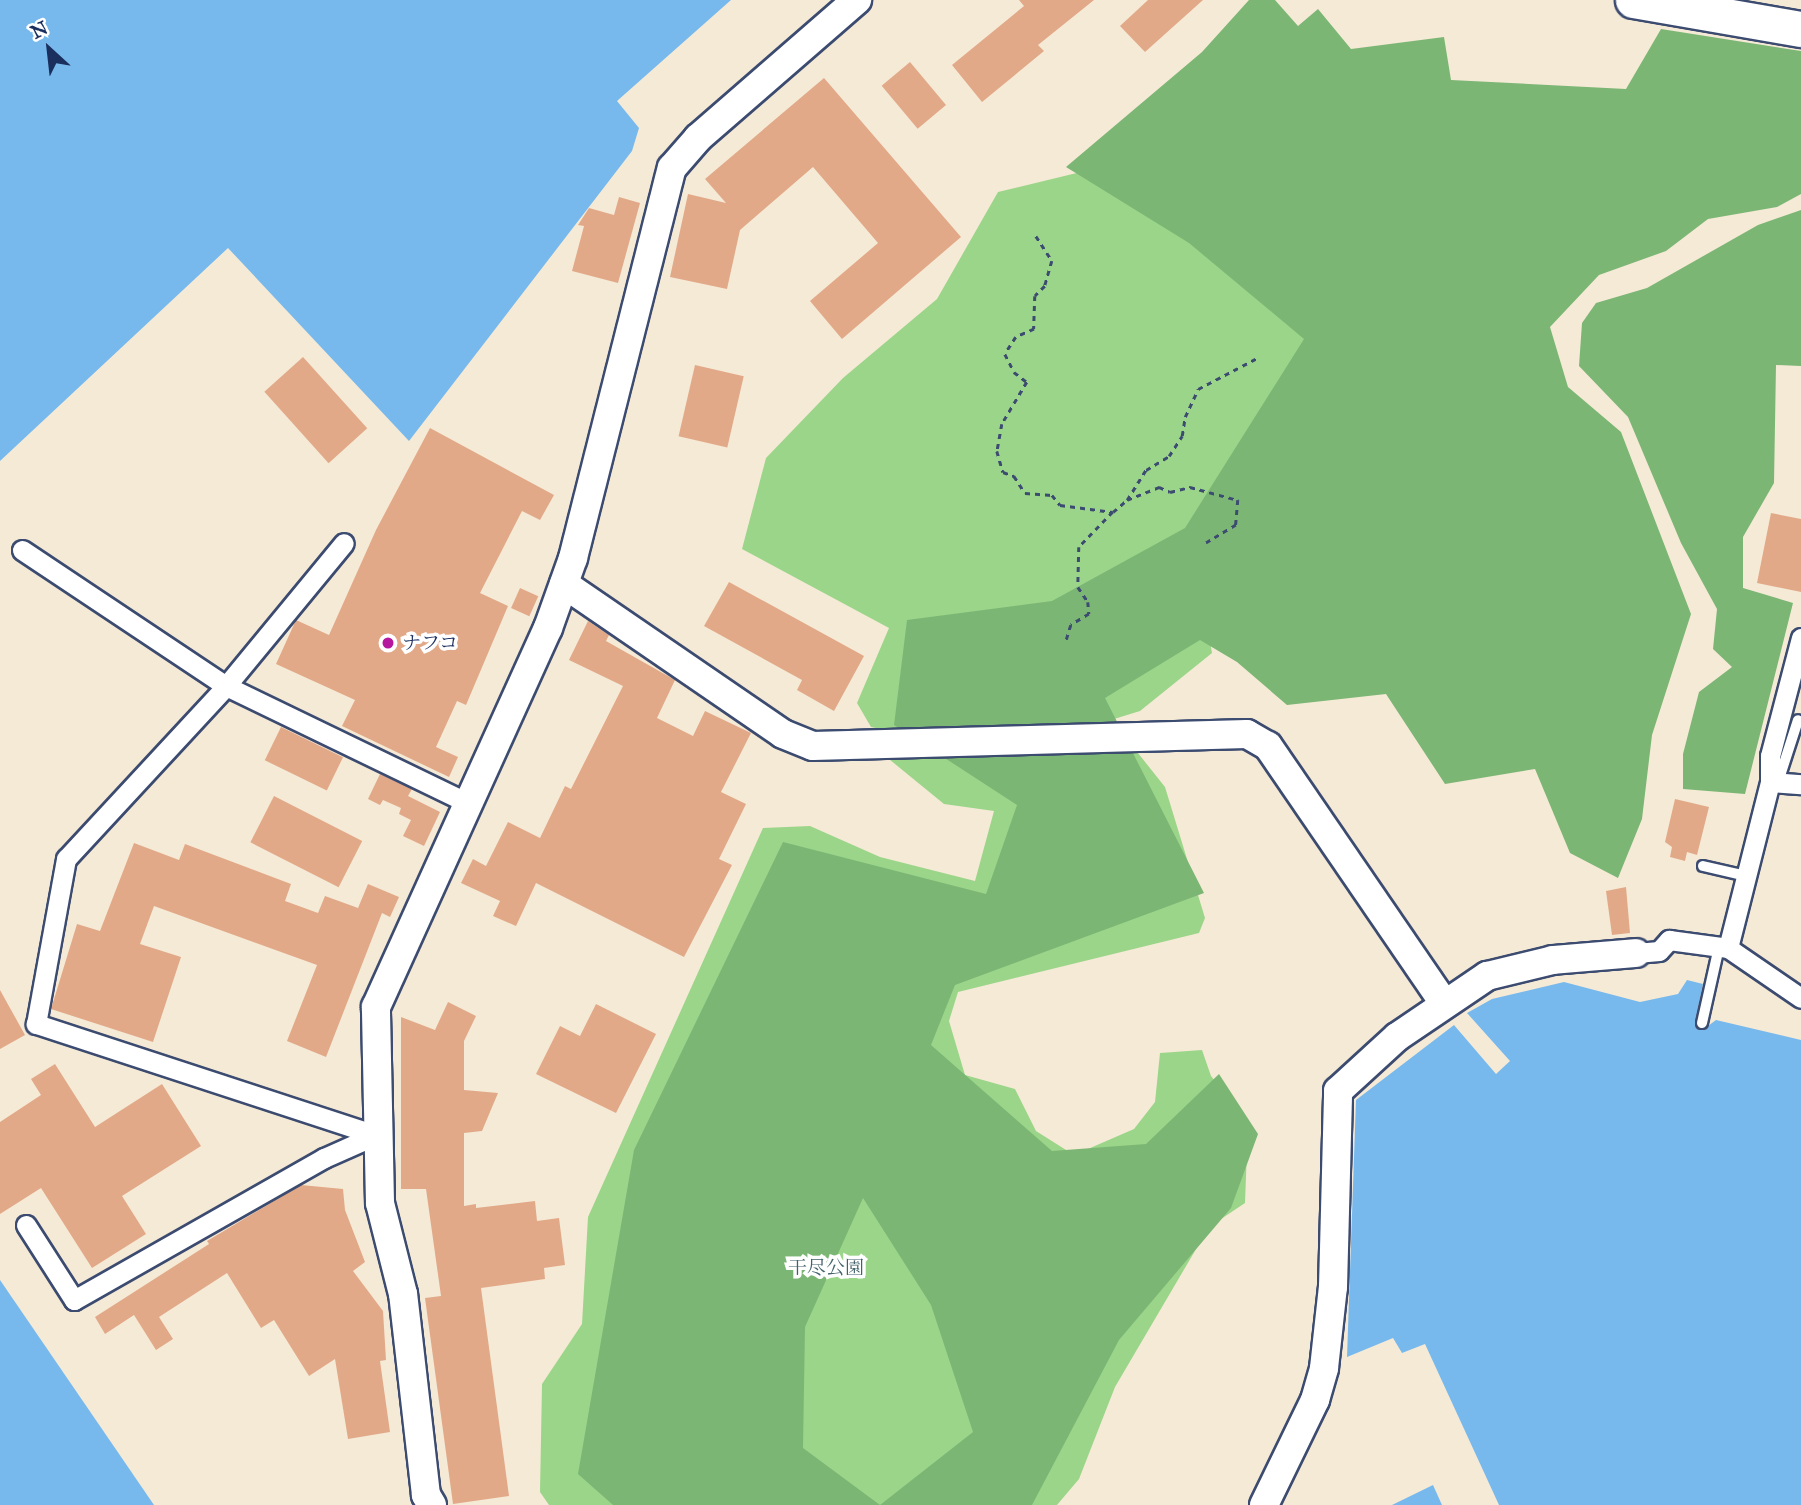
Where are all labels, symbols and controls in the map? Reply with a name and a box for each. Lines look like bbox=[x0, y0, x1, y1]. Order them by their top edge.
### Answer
north arrow bbox=[14, 14, 84, 84]
text: N bbox=[27, 16, 52, 44]
place label: ナフコ bbox=[402, 632, 459, 654]
marker: ナフコ bbox=[380, 635, 396, 651]
park label: 干尽公園 bbox=[788, 1257, 864, 1279]

